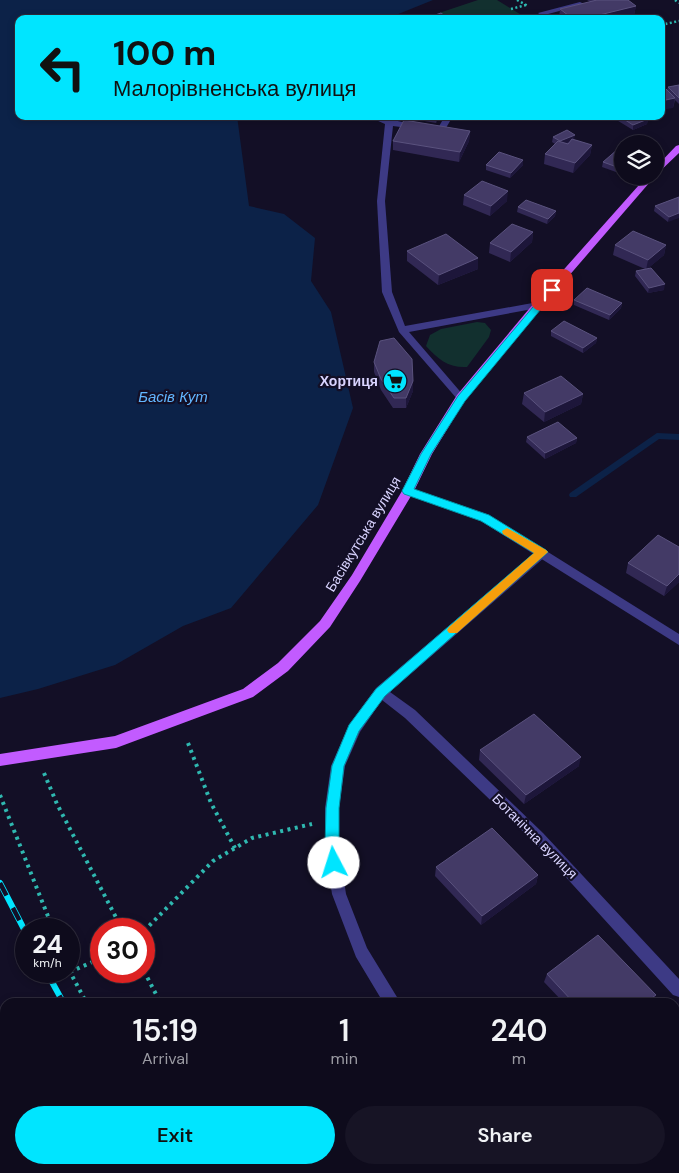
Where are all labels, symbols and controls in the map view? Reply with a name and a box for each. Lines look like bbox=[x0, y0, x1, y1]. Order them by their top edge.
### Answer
text: 100 m bbox=[113, 30, 216, 76]
icon: left bbox=[30, 35, 95, 100]
text: Малорівненська вулиця bbox=[113, 74, 357, 103]
map controls bbox=[614, 135, 664, 185]
button: layers bbox=[614, 135, 664, 185]
pin bbox=[531, 269, 573, 311]
icon: arrive bbox=[538, 276, 566, 304]
supermarket icon: Хортиця bbox=[382, 368, 408, 394]
place label: Хортиця bbox=[320, 372, 378, 390]
water label: Басів Кут bbox=[138, 387, 208, 407]
street label: Басівкутська вулиця bbox=[321, 473, 405, 595]
street label: Ботанічна вулиця bbox=[489, 790, 581, 882]
position arrow bbox=[307, 836, 359, 888]
speed limit sign: 30 bbox=[90, 918, 155, 983]
text: 24 bbox=[32, 928, 63, 961]
text: km/h bbox=[33, 955, 62, 971]
text: 15:19 bbox=[133, 1011, 198, 1050]
text: 1 bbox=[339, 1011, 349, 1050]
text: 240 bbox=[490, 1011, 547, 1050]
text: Arrival bbox=[142, 1048, 189, 1069]
text: min bbox=[331, 1048, 358, 1069]
text: m bbox=[512, 1048, 526, 1069]
button: Exit bbox=[15, 1106, 335, 1164]
button: Share bbox=[345, 1106, 665, 1164]

